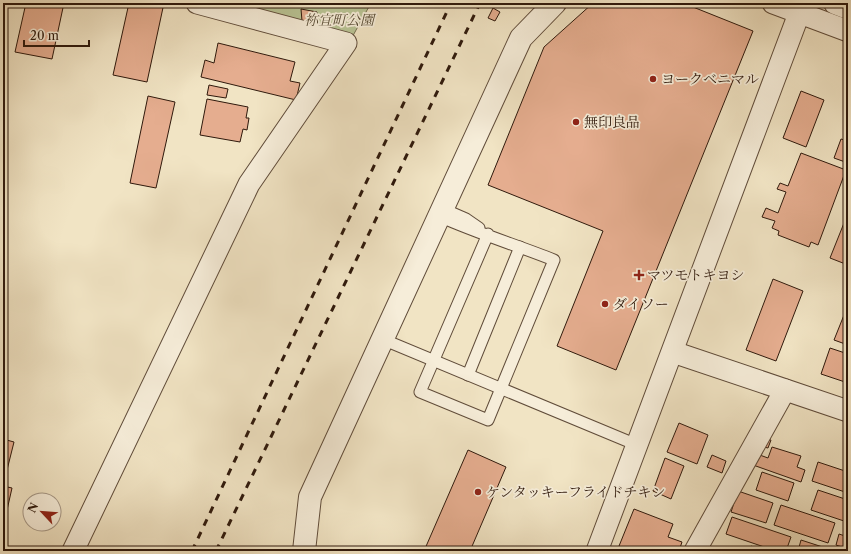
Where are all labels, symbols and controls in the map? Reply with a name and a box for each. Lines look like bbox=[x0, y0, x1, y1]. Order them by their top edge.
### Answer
park label: 祢宜町公園 bbox=[304, 11, 376, 29]
scale bar bbox=[24, 22, 89, 48]
text: 20 m bbox=[30, 28, 59, 43]
place label: ヨークベニマル bbox=[661, 70, 759, 88]
marker: ヨークベニマル bbox=[648, 74, 658, 84]
place label: 無印良品 bbox=[584, 113, 640, 131]
marker: 無印良品 bbox=[571, 117, 581, 127]
place label: マツモトキヨシ bbox=[647, 266, 745, 284]
marker: マツモトキヨシ bbox=[634, 270, 644, 280]
place label: ダイソー bbox=[613, 295, 669, 313]
marker: ダイソー bbox=[600, 299, 610, 309]
place label: ケンタッキーフライドチキン bbox=[486, 483, 665, 501]
marker: ケンタッキーフライドチキン bbox=[473, 487, 483, 497]
north arrow bbox=[22, 492, 62, 532]
text: N bbox=[25, 500, 42, 515]

